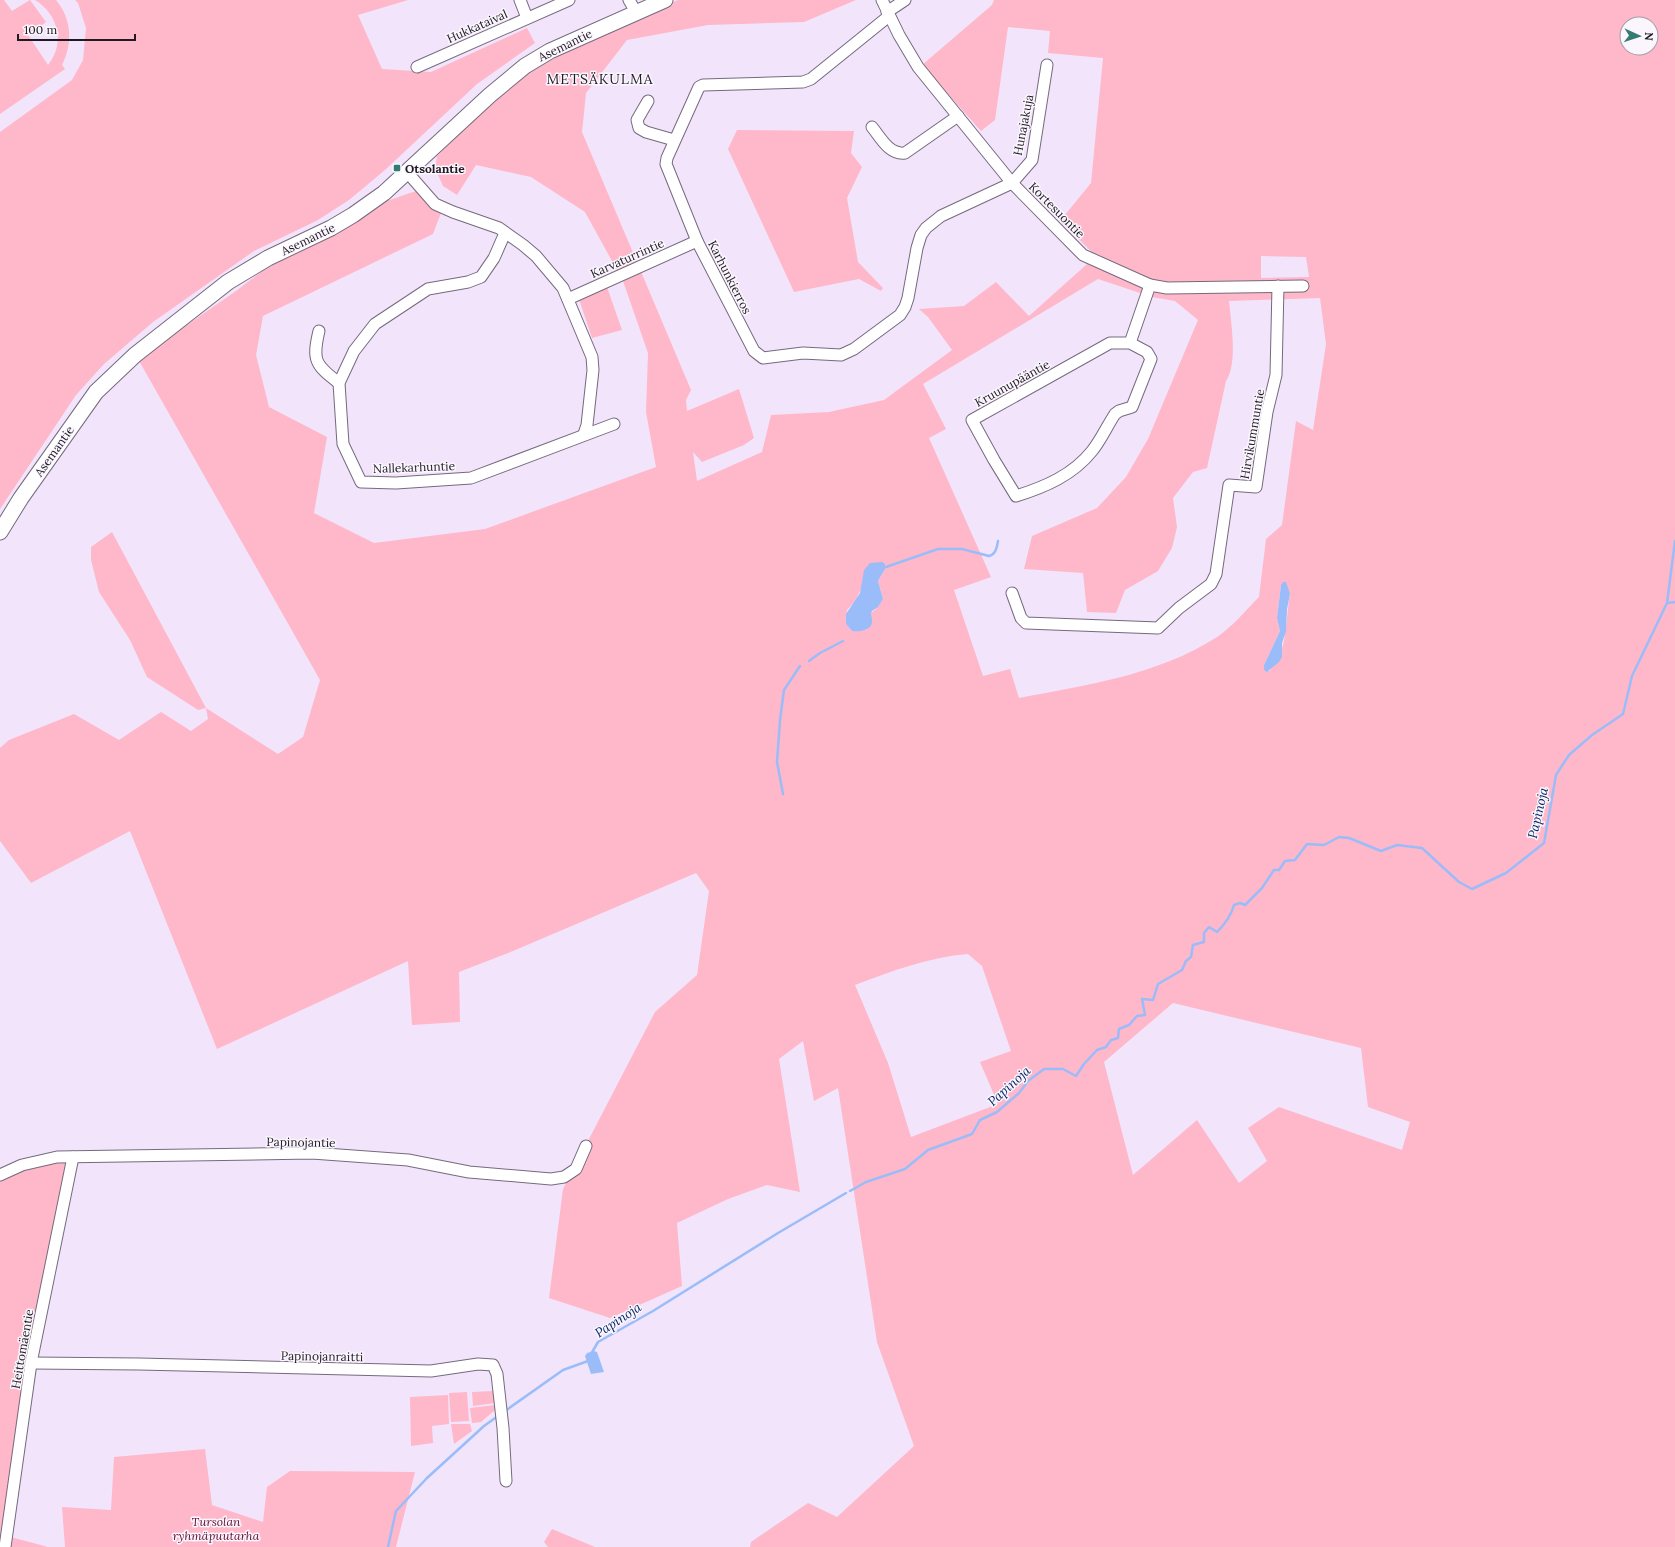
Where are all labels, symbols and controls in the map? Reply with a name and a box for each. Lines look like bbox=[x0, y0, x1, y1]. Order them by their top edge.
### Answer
street label: Hukkataival bbox=[444, 6, 510, 46]
scale bar bbox=[18, 16, 135, 42]
north arrow bbox=[1619, 16, 1659, 56]
text: 100 m bbox=[24, 22, 57, 37]
street label: Asemantie bbox=[535, 25, 595, 65]
text: N bbox=[1642, 32, 1656, 42]
district label: METSÄKULMA bbox=[546, 70, 654, 88]
street label: Hunajakuja bbox=[1010, 93, 1036, 157]
place label: Otsolantie bbox=[405, 161, 465, 176]
marker: Otsolantie bbox=[392, 163, 402, 173]
street label: Kortesuontie bbox=[1026, 179, 1088, 241]
street label: Asemantie bbox=[278, 219, 338, 259]
street label: Karvaturrintie bbox=[588, 235, 667, 281]
street label: Karhunkierros bbox=[705, 238, 755, 317]
street label: Kruunupääntie bbox=[972, 356, 1053, 410]
street label: Hirvikummuntie bbox=[1237, 387, 1267, 480]
street label: Asemantie bbox=[31, 422, 77, 480]
street label: Nallekarhuntie bbox=[373, 458, 456, 476]
water label: Papinoja bbox=[1524, 785, 1552, 840]
water label: Papinoja bbox=[984, 1062, 1035, 1110]
street label: Papinojantie bbox=[266, 1134, 336, 1150]
water label: Papinoja bbox=[592, 1298, 645, 1341]
street label: Heittomäentie bbox=[8, 1307, 36, 1390]
street label: Papinojanraitti bbox=[281, 1348, 363, 1364]
park label: Tursolan ryhmäpuutarha bbox=[173, 1514, 260, 1543]

